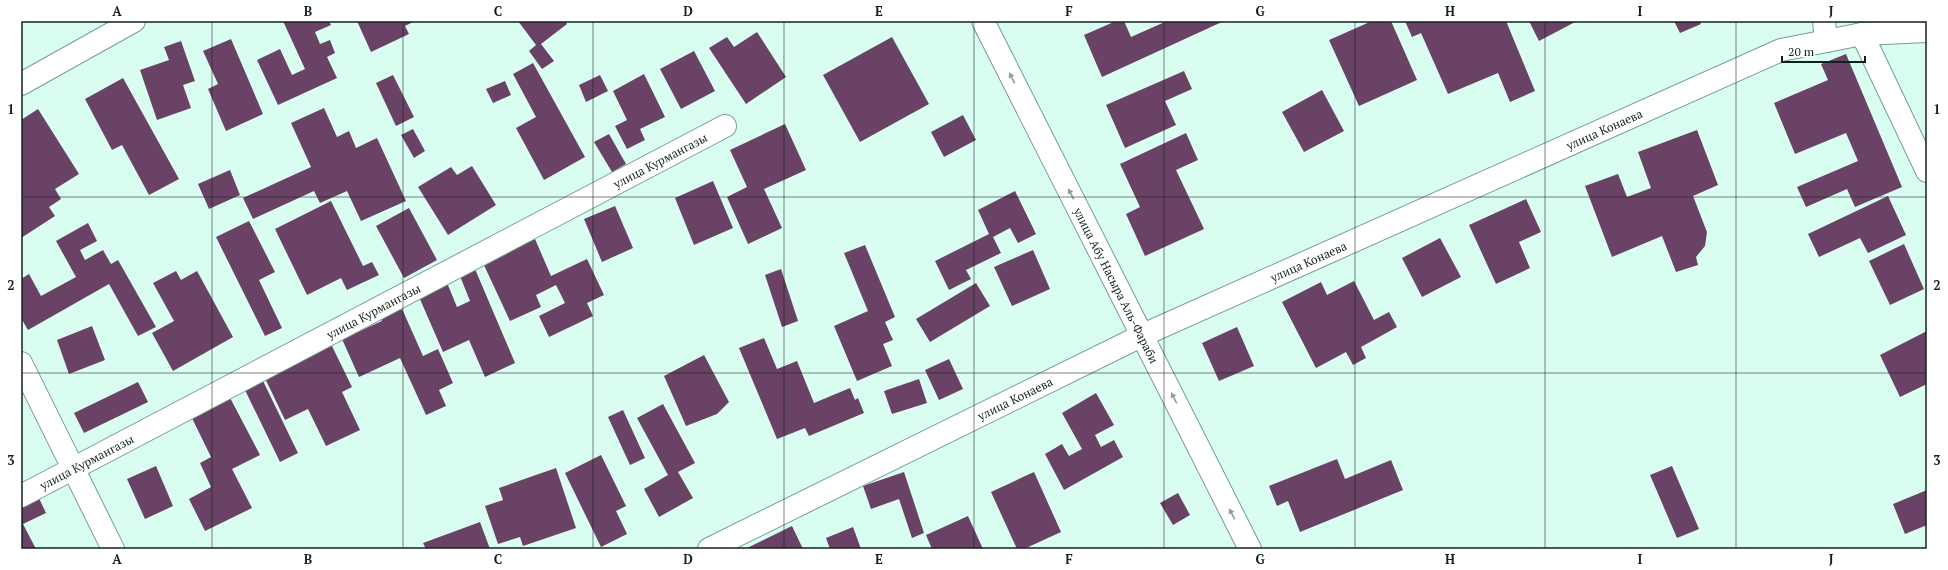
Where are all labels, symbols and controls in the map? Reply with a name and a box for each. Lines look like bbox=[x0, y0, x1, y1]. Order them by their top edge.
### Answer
text: A bbox=[112, 2, 122, 20]
text: B bbox=[304, 2, 312, 20]
text: C bbox=[494, 2, 502, 20]
text: D bbox=[683, 2, 693, 20]
text: E bbox=[875, 2, 883, 20]
text: F bbox=[1065, 2, 1073, 20]
text: G bbox=[1255, 2, 1265, 20]
text: H bbox=[1445, 2, 1455, 20]
text: I bbox=[1638, 2, 1643, 20]
text: J bbox=[1829, 2, 1834, 20]
scale bar bbox=[1782, 38, 1865, 64]
text: 20 m bbox=[1788, 44, 1815, 59]
one-way arrow bbox=[1009, 73, 1016, 84]
text: 1 bbox=[7, 100, 15, 118]
text: 1 bbox=[1933, 100, 1941, 118]
street label: улица Конаева bbox=[1563, 105, 1645, 153]
street label: улица Курмангазы bbox=[610, 129, 710, 191]
one-way arrow bbox=[1068, 189, 1075, 200]
street label: улица Абу Насыра Аль-Фараби bbox=[1071, 204, 1162, 365]
street label: улица Конаева bbox=[1267, 238, 1349, 285]
text: 2 bbox=[7, 276, 15, 294]
text: 2 bbox=[1933, 276, 1941, 294]
street label: улица Курмангазы bbox=[323, 280, 423, 342]
street label: улица Конаева bbox=[974, 373, 1055, 423]
one-way arrow bbox=[1171, 392, 1177, 404]
street label: улица Курмангазы bbox=[36, 431, 136, 493]
text: 3 bbox=[7, 451, 15, 469]
text: 3 bbox=[1933, 451, 1941, 469]
one-way arrow bbox=[1229, 508, 1235, 520]
text: A bbox=[112, 550, 122, 568]
text: B bbox=[304, 550, 312, 568]
text: C bbox=[494, 550, 502, 568]
text: D bbox=[683, 550, 693, 568]
text: E bbox=[875, 550, 883, 568]
text: F bbox=[1065, 550, 1073, 568]
text: G bbox=[1255, 550, 1265, 568]
text: H bbox=[1445, 550, 1455, 568]
text: I bbox=[1638, 550, 1643, 568]
text: J bbox=[1829, 550, 1834, 568]

